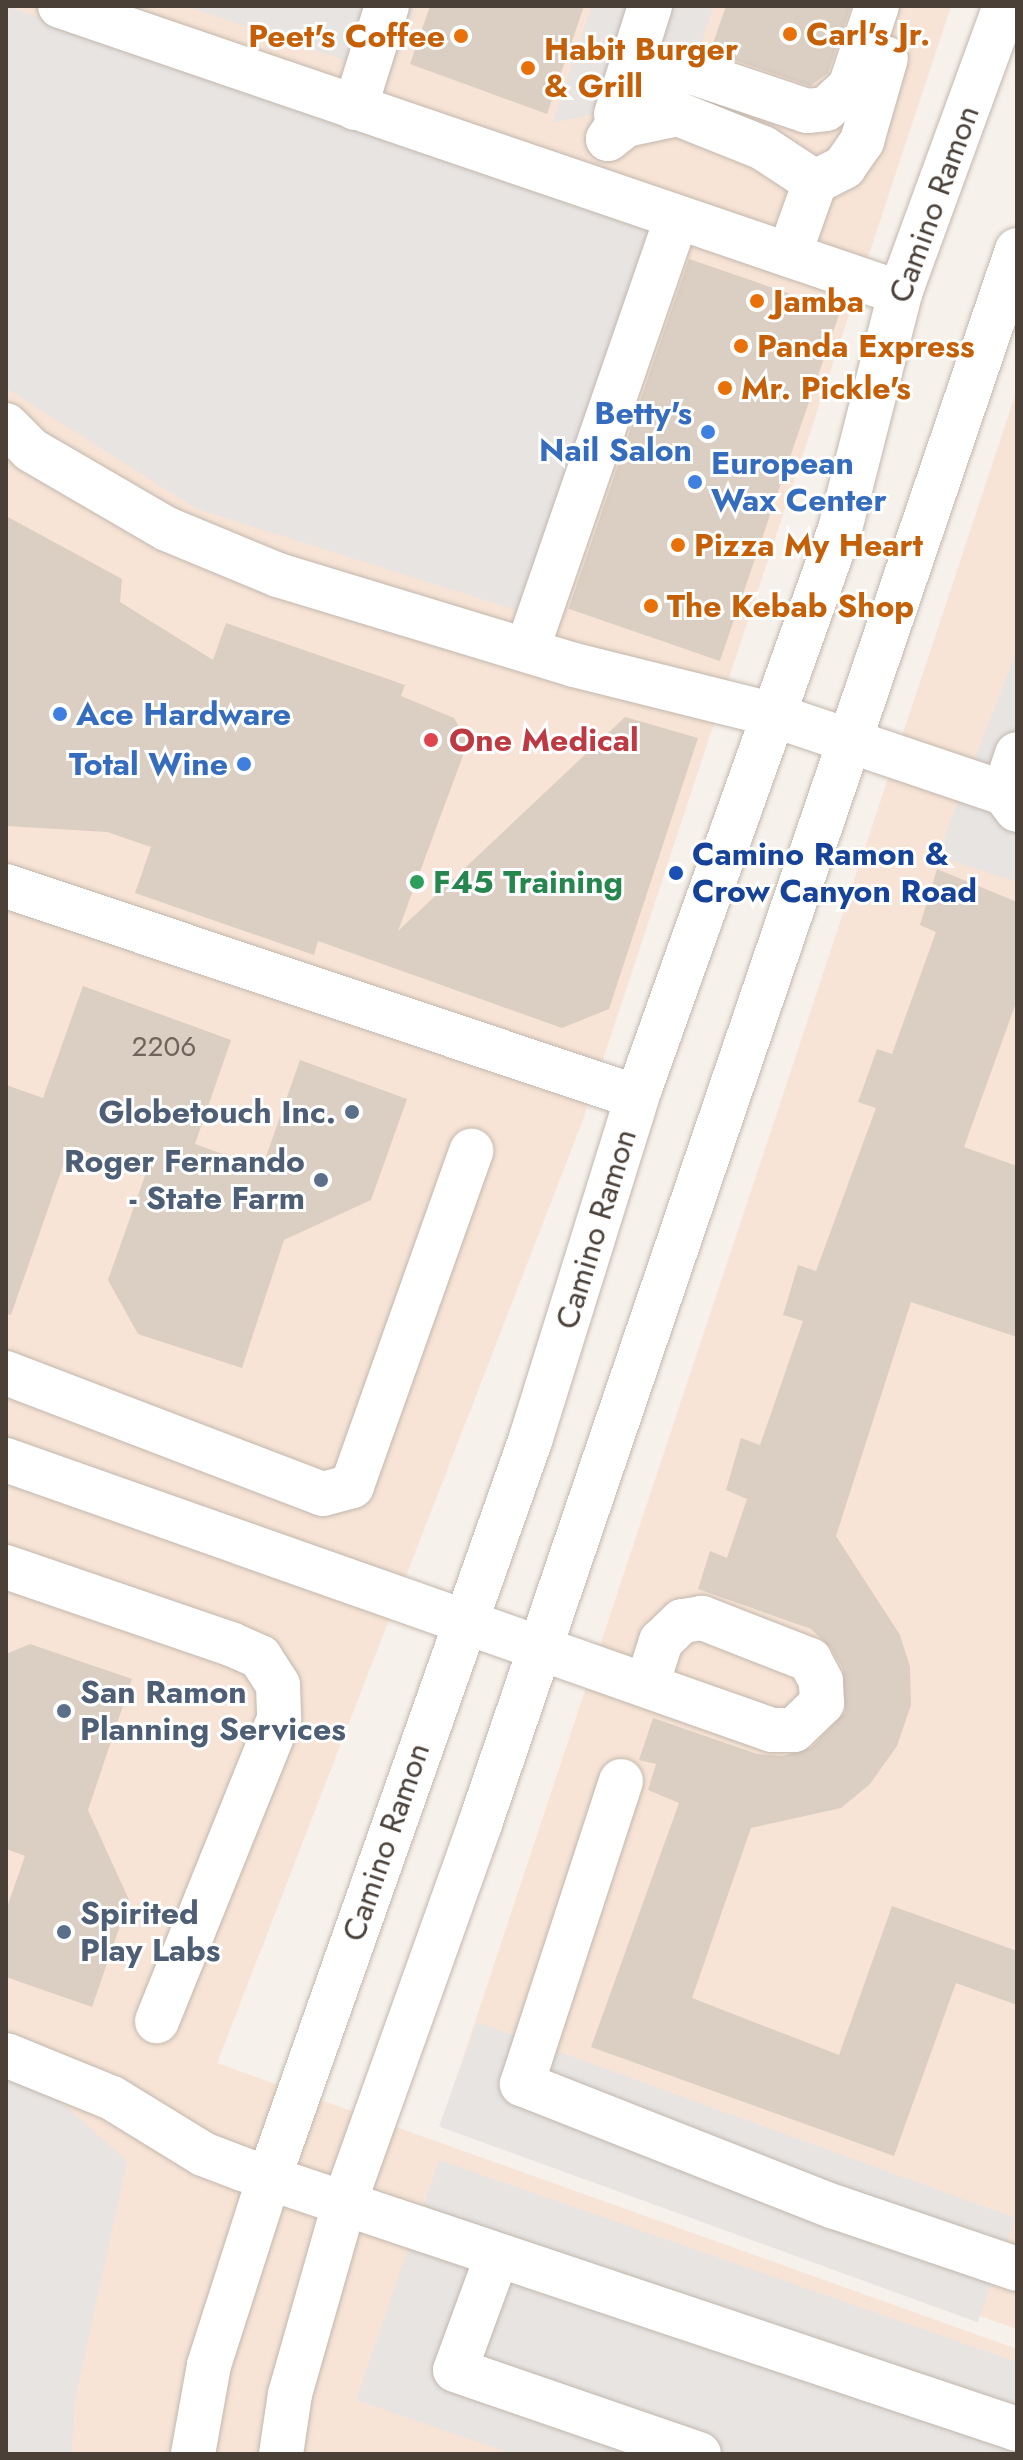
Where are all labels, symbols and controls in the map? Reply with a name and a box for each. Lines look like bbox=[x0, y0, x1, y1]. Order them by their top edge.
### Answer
place label: Carl's Jr. bbox=[806, 15, 930, 53]
place label: Peet's Coffee bbox=[248, 17, 445, 55]
marker: Carl's Jr. bbox=[781, 25, 799, 43]
marker: Peet's Coffee bbox=[452, 27, 470, 45]
place label: Habit Burger & Grill bbox=[544, 31, 738, 106]
marker: Habit Burger & Grill bbox=[519, 59, 537, 77]
street label: Camino Ramon bbox=[881, 100, 987, 308]
place label: Jamba bbox=[773, 282, 864, 320]
marker: Jamba bbox=[748, 292, 766, 310]
place label: Panda Express bbox=[757, 327, 974, 365]
marker: Panda Express bbox=[732, 337, 750, 355]
place label: Mr. Pickle's bbox=[741, 369, 911, 407]
marker: Mr. Pickle's bbox=[716, 379, 734, 397]
place label: Betty's Nail Salon bbox=[539, 395, 692, 470]
marker: Betty's Nail Salon bbox=[699, 423, 717, 441]
place label: European Wax Center bbox=[711, 445, 887, 520]
marker: European Wax Center bbox=[686, 473, 704, 491]
place label: Pizza My Heart bbox=[694, 526, 923, 564]
marker: Pizza My Heart bbox=[669, 536, 687, 554]
place label: The Kebab Shop bbox=[667, 587, 914, 625]
marker: The Kebab Shop bbox=[642, 597, 660, 615]
place label: Ace Hardware bbox=[76, 695, 291, 733]
marker: Ace Hardware bbox=[51, 705, 69, 723]
place label: One Medical bbox=[449, 721, 639, 759]
marker: One Medical bbox=[420, 729, 442, 751]
place label: Total Wine bbox=[69, 745, 228, 783]
marker: Total Wine bbox=[235, 755, 253, 773]
place label: Camino Ramon & Crow Canyon Road bbox=[692, 836, 977, 911]
place label: F45 Training bbox=[433, 863, 623, 901]
marker: Camino Ramon & Crow Canyon Road bbox=[667, 864, 685, 882]
marker: F45 Training bbox=[408, 873, 426, 891]
house number: 2206 bbox=[132, 1030, 196, 1064]
place label: Globetouch Inc. bbox=[99, 1093, 336, 1131]
marker: Globetouch Inc. bbox=[343, 1103, 361, 1121]
street label: Camino Ramon bbox=[547, 1124, 645, 1334]
place label: Roger Fernando - State Farm bbox=[64, 1143, 305, 1218]
marker: Roger Fernando - State Farm bbox=[312, 1171, 330, 1189]
place label: San Ramon Planning Services bbox=[80, 1674, 346, 1749]
marker: San Ramon Planning Services bbox=[55, 1702, 73, 1720]
street label: Camino Ramon bbox=[334, 1738, 438, 1946]
place label: Spirited Play Labs bbox=[80, 1895, 220, 1970]
marker: Spirited Play Labs bbox=[55, 1923, 73, 1941]

